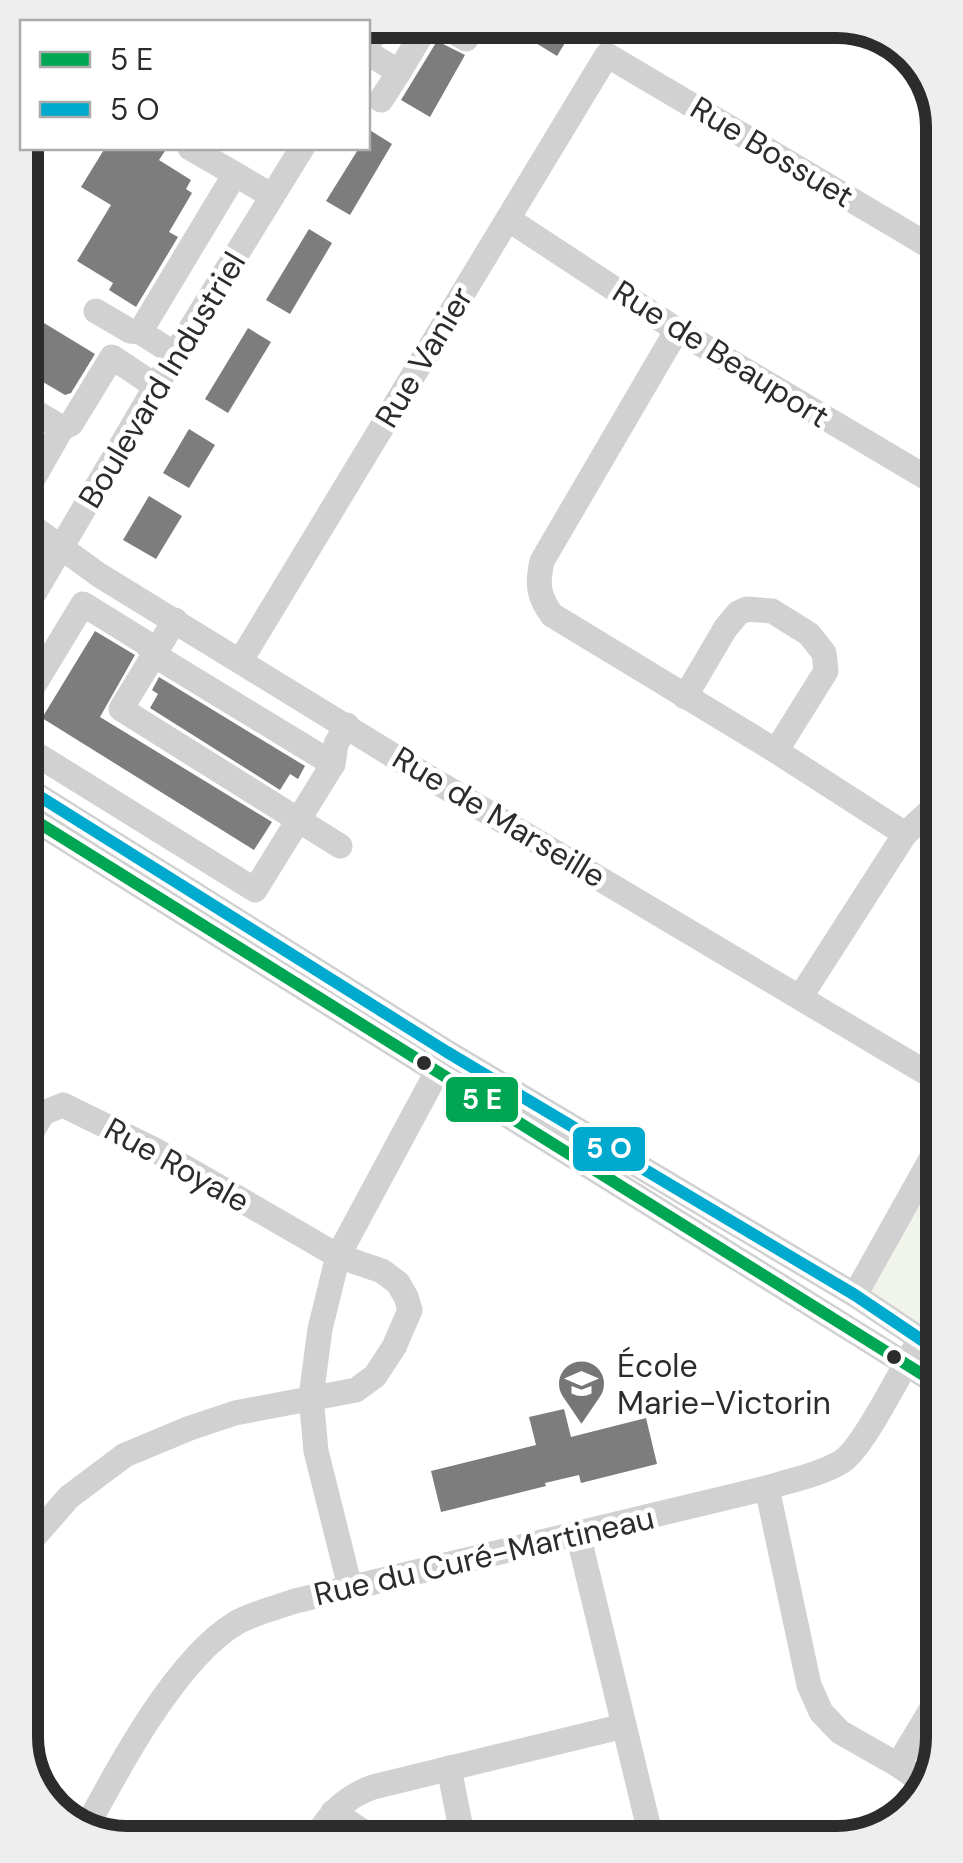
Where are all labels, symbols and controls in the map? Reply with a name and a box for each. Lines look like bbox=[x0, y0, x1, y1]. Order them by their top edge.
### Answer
legend bbox=[20, 20, 370, 150]
text: 5 E bbox=[110, 40, 153, 79]
street label: Rue Bossuet bbox=[683, 87, 861, 217]
text: 5 O bbox=[110, 90, 160, 129]
street label: Boulevard Industriel bbox=[69, 244, 255, 516]
street label: Rue de Beauport bbox=[605, 271, 837, 437]
street label: Rue Vanier bbox=[366, 279, 483, 435]
street label: Rue de Marseille bbox=[385, 737, 613, 897]
unlabelled marker bbox=[414, 1053, 434, 1073]
line badge: 5 E bbox=[444, 1075, 520, 1124]
text: 5 E bbox=[462, 1081, 502, 1118]
street label: Rue Royale bbox=[97, 1108, 257, 1222]
line badge: 5 O bbox=[571, 1125, 647, 1173]
text: 5 O bbox=[586, 1130, 632, 1167]
place label: École Marie-Victorin bbox=[617, 1345, 831, 1424]
unlabelled marker bbox=[884, 1347, 904, 1367]
school or university icon: École Marie-Victorin bbox=[556, 1358, 608, 1426]
street label: Rue du Curé-Martineau bbox=[310, 1496, 658, 1616]

